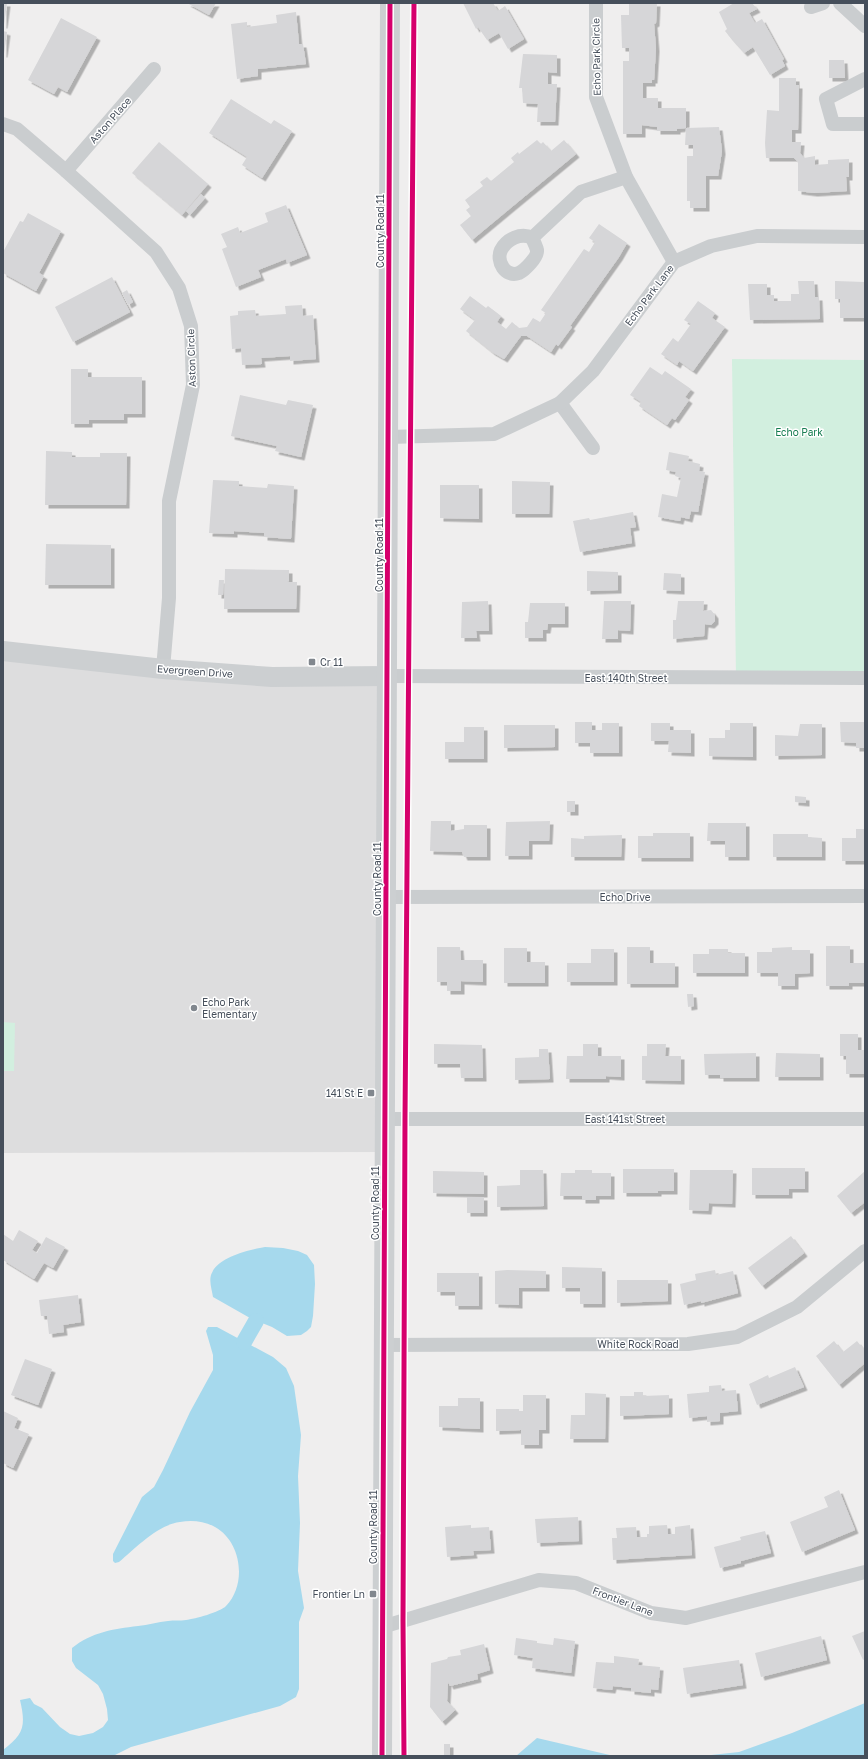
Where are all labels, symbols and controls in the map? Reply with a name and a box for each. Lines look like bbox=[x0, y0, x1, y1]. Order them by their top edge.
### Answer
street label: Echo Park Circle bbox=[589, 18, 603, 96]
street label: Aston Place bbox=[87, 94, 133, 146]
street label: County Road 11 bbox=[374, 194, 386, 268]
street label: Echo Park Lane bbox=[622, 262, 676, 328]
street label: Aston Circle bbox=[184, 328, 198, 387]
park label: Echo Park bbox=[775, 426, 823, 438]
street label: County Road 11 bbox=[373, 518, 385, 592]
place label: Cr 11 bbox=[320, 656, 343, 668]
marker: Cr 11 bbox=[307, 657, 317, 667]
street label: Evergreen Drive bbox=[157, 662, 234, 680]
street label: East 140th Street bbox=[585, 672, 667, 684]
street label: County Road 11 bbox=[371, 842, 383, 916]
street label: Echo Drive bbox=[600, 891, 651, 903]
place label: Echo Park Elementary bbox=[202, 996, 258, 1020]
marker: Echo Park Elementary bbox=[189, 1003, 199, 1013]
place label: 141 St E bbox=[326, 1087, 363, 1099]
marker: 141 St E bbox=[366, 1088, 376, 1098]
street label: East 141st Street bbox=[585, 1113, 665, 1125]
street label: County Road 11 bbox=[369, 1166, 381, 1240]
street label: White Rock Road bbox=[597, 1338, 679, 1350]
street label: County Road 11 bbox=[367, 1490, 379, 1564]
street label: Frontier Lane bbox=[591, 1584, 655, 1618]
place label: Frontier Ln bbox=[312, 1588, 365, 1600]
marker: Frontier Ln bbox=[368, 1589, 378, 1599]

